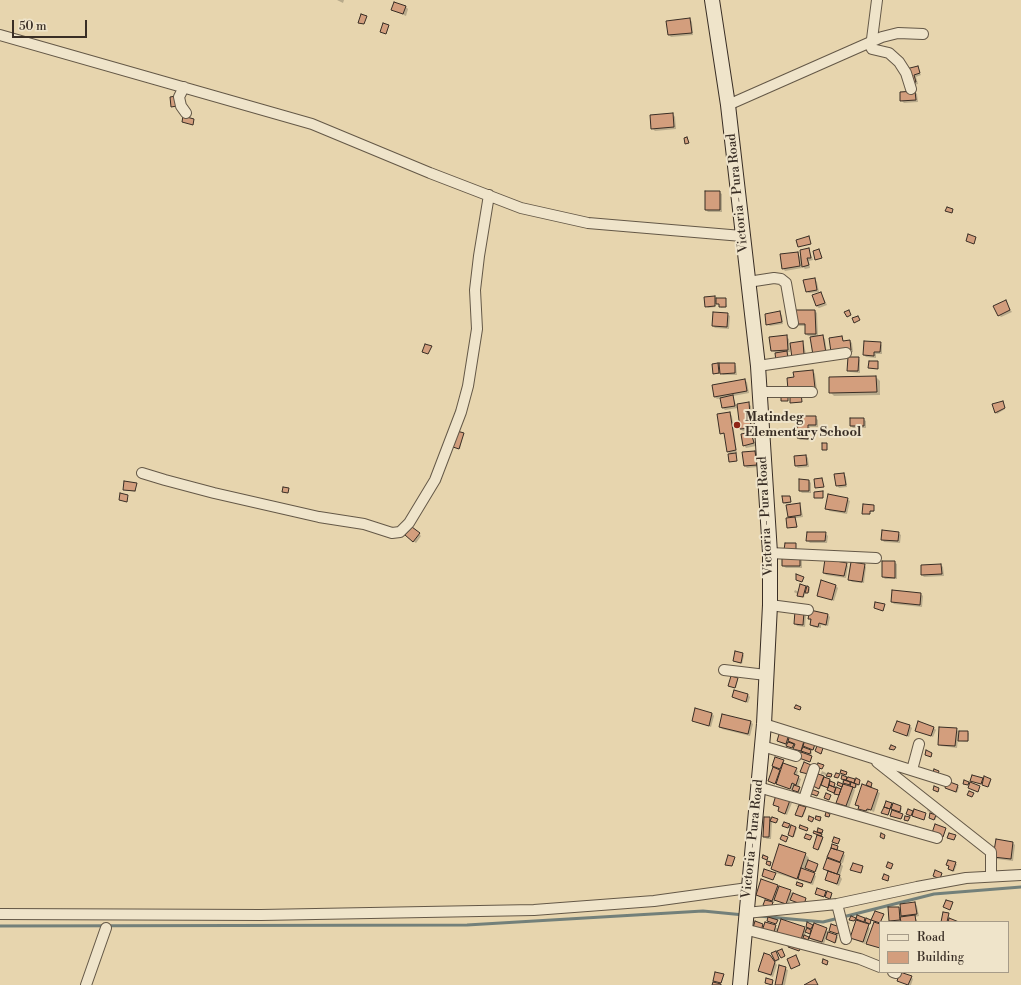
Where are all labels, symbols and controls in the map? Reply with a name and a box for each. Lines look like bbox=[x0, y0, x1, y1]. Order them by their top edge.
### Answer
scale bar bbox=[14, 12, 89, 38]
text: 50 m bbox=[19, 19, 47, 34]
street label: Victoria - Pura Road bbox=[724, 133, 752, 253]
place label: Matindeg Elementary School bbox=[745, 410, 861, 441]
marker: Matindeg Elementary School bbox=[732, 420, 742, 430]
street label: Victoria - Pura Road bbox=[755, 456, 777, 576]
street label: Victoria - Pura Road bbox=[739, 779, 767, 899]
legend bbox=[879, 921, 1009, 973]
text: Road bbox=[917, 930, 945, 945]
text: Building bbox=[917, 950, 964, 965]

